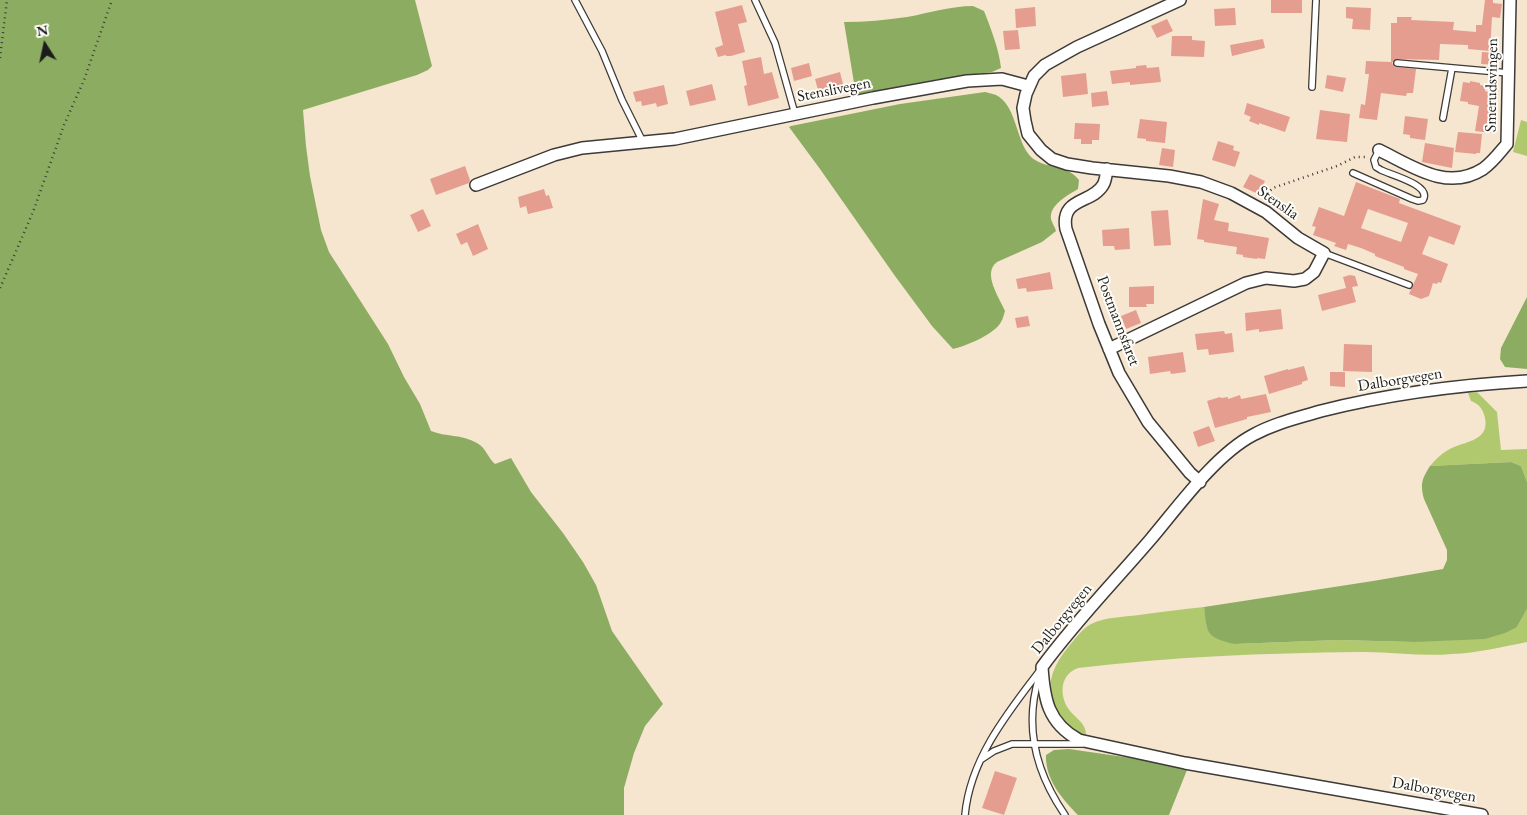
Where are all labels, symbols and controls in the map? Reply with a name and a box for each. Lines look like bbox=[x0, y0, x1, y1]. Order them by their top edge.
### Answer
north arrow bbox=[20, 20, 70, 70]
text: N bbox=[35, 20, 50, 40]
street label: Smerudsvingen bbox=[1482, 38, 1502, 132]
street label: Stenslivegen bbox=[796, 73, 872, 107]
street label: Stenslia bbox=[1253, 182, 1303, 224]
street label: Postmannsfaret bbox=[1092, 273, 1144, 369]
street label: Dalborgvegen bbox=[1356, 364, 1444, 396]
street label: Dalborgvegen bbox=[1028, 580, 1096, 658]
street label: Dalborgvegen bbox=[1390, 773, 1478, 807]

